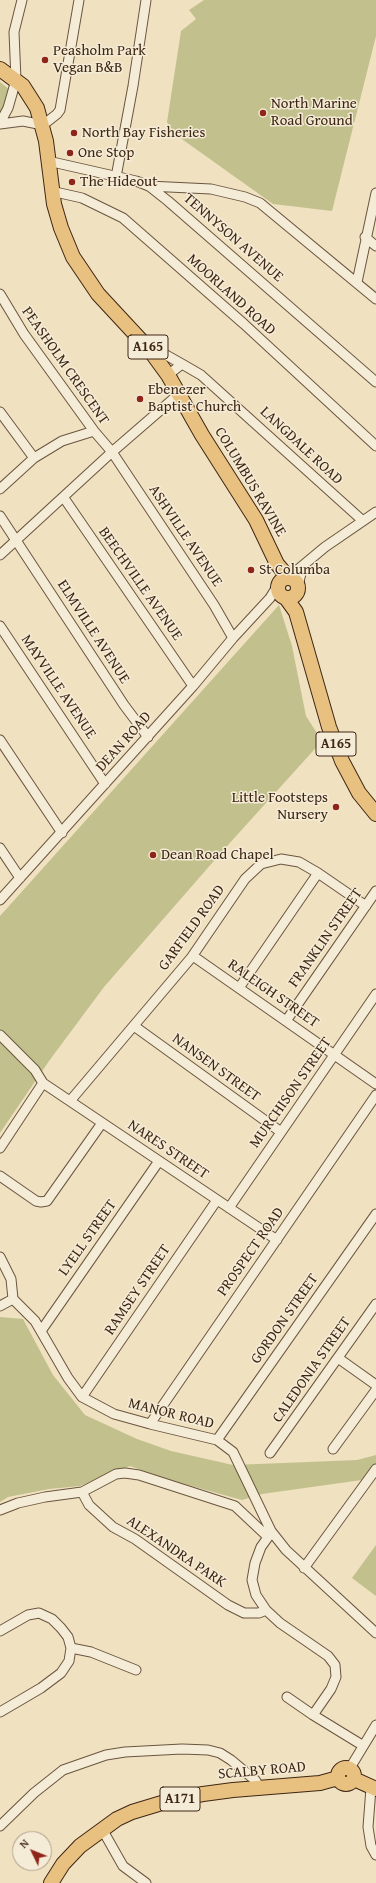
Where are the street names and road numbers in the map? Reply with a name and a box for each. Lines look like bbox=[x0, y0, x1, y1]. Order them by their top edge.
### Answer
street label: TENNYSON AVENUE bbox=[179, 190, 287, 286]
street label: MOORLAND ROAD bbox=[183, 250, 279, 340]
street label: PEASHOLM CRESCENT bbox=[18, 304, 112, 428]
road number: A165 bbox=[128, 335, 168, 359]
street label: LANGDALE ROAD bbox=[256, 403, 346, 489]
street label: COLUMBUS RAVINE bbox=[210, 424, 290, 540]
street label: ASHVILLE AVENUE bbox=[144, 482, 226, 590]
street label: BEECHVILLE AVENUE bbox=[94, 524, 186, 644]
street label: ELMVILLE AVENUE bbox=[53, 577, 133, 687]
street label: MAYVILLE AVENUE bbox=[17, 632, 99, 742]
street label: DEAN ROAD bbox=[92, 708, 156, 776]
road number: A165 bbox=[316, 732, 356, 756]
street label: GARFIELD ROAD bbox=[155, 882, 229, 974]
street label: FRANKLIN STREET bbox=[285, 885, 367, 991]
street label: RALEIGH STREET bbox=[224, 956, 322, 1032]
street label: NANSEN STREET bbox=[168, 1030, 264, 1106]
street label: MURCHISON STREET bbox=[246, 1034, 336, 1152]
street label: NARES STREET bbox=[124, 1116, 212, 1184]
street label: LYELL STREET bbox=[55, 1196, 121, 1280]
street label: PROSPECT ROAD bbox=[214, 1204, 288, 1300]
street label: RAMSEY STREET bbox=[101, 1241, 175, 1339]
street label: GORDON STREET bbox=[247, 1270, 323, 1368]
street label: CALEDONIA STREET bbox=[269, 1314, 355, 1426]
street label: MANOR ROAD bbox=[126, 1395, 216, 1433]
street label: ALEXANDRA PARK bbox=[123, 1512, 229, 1592]
street label: SCALBY ROAD bbox=[217, 1758, 307, 1784]
road number: A171 bbox=[160, 1787, 200, 1811]

